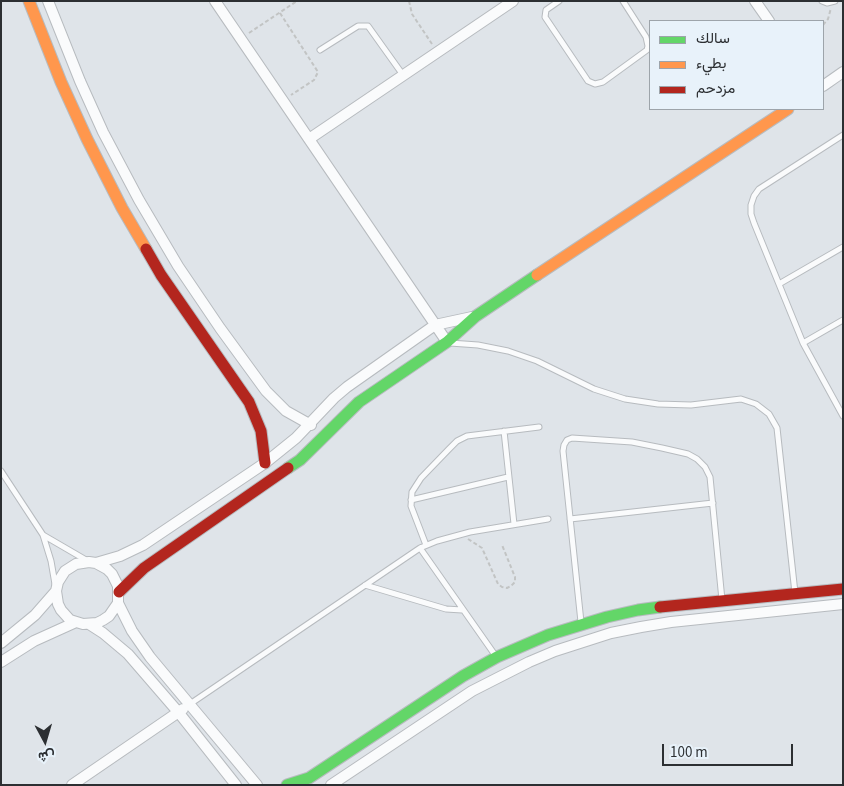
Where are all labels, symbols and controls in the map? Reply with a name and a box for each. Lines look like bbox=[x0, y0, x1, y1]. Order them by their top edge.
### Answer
legend bbox=[649, 20, 824, 110]
text: سالك bbox=[696, 28, 730, 49]
text: بطيء bbox=[696, 53, 726, 74]
text: مزدحم bbox=[696, 78, 735, 99]
north arrow bbox=[20, 716, 70, 766]
scale bar bbox=[664, 734, 795, 766]
text: 100 m bbox=[670, 742, 708, 763]
text: ش bbox=[37, 745, 56, 767]

